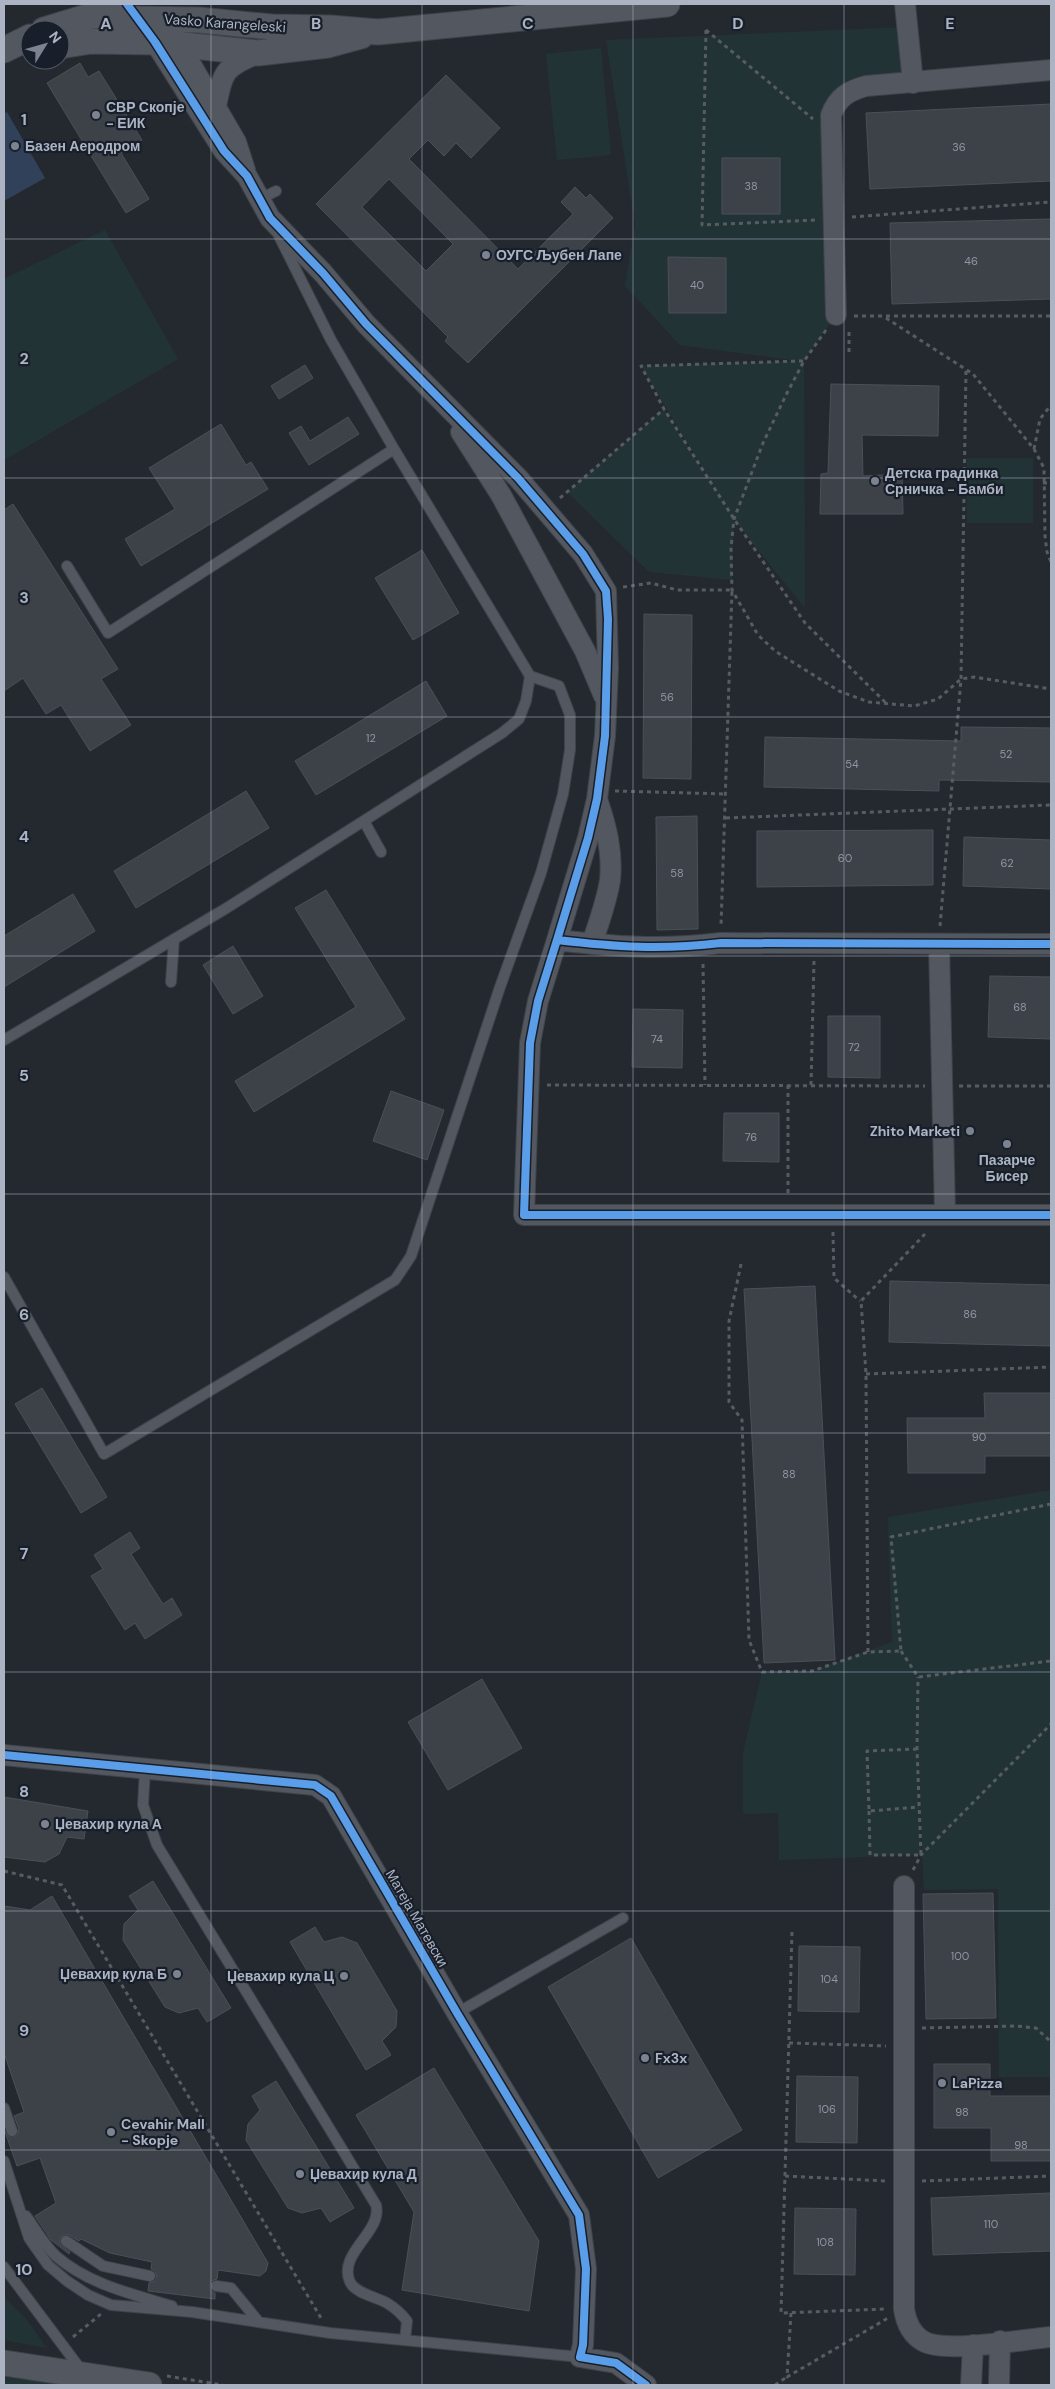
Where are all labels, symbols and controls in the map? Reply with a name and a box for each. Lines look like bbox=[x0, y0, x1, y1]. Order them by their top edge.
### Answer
street label: Vasko Karangeleski bbox=[163, 10, 287, 36]
text: A bbox=[100, 13, 112, 34]
text: B bbox=[311, 13, 321, 34]
text: C bbox=[522, 13, 534, 34]
text: D bbox=[732, 13, 744, 34]
text: E bbox=[945, 13, 955, 34]
north arrow bbox=[20, 20, 70, 70]
text: N bbox=[45, 28, 66, 47]
place label: СВР Скопје - ЕИК bbox=[106, 98, 185, 132]
text: 1 bbox=[21, 109, 27, 130]
marker: СВР Скопје - ЕИК bbox=[90, 109, 102, 121]
place label: Базен Аеродром bbox=[25, 137, 140, 155]
marker: Базен Аеродром bbox=[9, 140, 21, 152]
house number: 36 bbox=[952, 140, 966, 154]
house number: 38 bbox=[744, 179, 758, 193]
place label: ОУГС Љубен Лапе bbox=[496, 246, 622, 264]
marker: ОУГС Љубен Лапе bbox=[480, 249, 492, 261]
house number: 46 bbox=[964, 254, 978, 268]
house number: 40 bbox=[690, 278, 704, 292]
text: 2 bbox=[19, 348, 29, 369]
place label: Детска градинка Срничка - Бамби bbox=[885, 464, 1004, 498]
marker: Детска градинка Срничка - Бамби bbox=[869, 475, 881, 487]
text: 3 bbox=[19, 587, 29, 608]
house number: 56 bbox=[660, 690, 674, 704]
house number: 12 bbox=[366, 731, 376, 745]
house number: 52 bbox=[1000, 747, 1012, 761]
house number: 54 bbox=[845, 757, 859, 771]
text: 4 bbox=[19, 826, 29, 847]
house number: 60 bbox=[838, 851, 852, 865]
house number: 62 bbox=[1001, 856, 1013, 870]
house number: 58 bbox=[670, 866, 684, 880]
house number: 68 bbox=[1013, 1000, 1027, 1014]
house number: 74 bbox=[651, 1032, 663, 1046]
house number: 72 bbox=[848, 1040, 860, 1054]
text: 5 bbox=[19, 1065, 29, 1086]
place label: Zhito Marketi bbox=[870, 1122, 960, 1140]
marker: Zhito Marketi bbox=[964, 1125, 976, 1137]
house number: 76 bbox=[745, 1130, 757, 1144]
marker: Пазарче Бисер bbox=[1001, 1138, 1013, 1150]
place label: Пазарче Бисер bbox=[979, 1151, 1036, 1185]
text: 6 bbox=[19, 1304, 29, 1325]
house number: 86 bbox=[963, 1307, 977, 1321]
house number: 90 bbox=[972, 1430, 986, 1444]
house number: 88 bbox=[782, 1467, 796, 1481]
text: 7 bbox=[20, 1543, 29, 1564]
text: 8 bbox=[19, 1781, 29, 1802]
place label: Џевахир кула А bbox=[55, 1815, 162, 1833]
marker: Џевахир кула А bbox=[39, 1818, 51, 1830]
street label: Матеја Матевски bbox=[382, 1866, 452, 1970]
house number: 100 bbox=[951, 1949, 969, 1963]
place label: Џевахир кула Б bbox=[60, 1965, 167, 1983]
place label: Џевахир кула Ц bbox=[227, 1967, 335, 1985]
marker: Џевахир кула Б bbox=[171, 1968, 183, 1980]
marker: Џевахир кула Ц bbox=[338, 1970, 350, 1982]
house number: 104 bbox=[820, 1972, 838, 1986]
text: 9 bbox=[19, 2020, 29, 2041]
place label: Fx3x bbox=[655, 2049, 687, 2067]
marker: Fx3x bbox=[639, 2052, 651, 2064]
place label: LaPizza bbox=[952, 2074, 1002, 2092]
marker: LaPizza bbox=[936, 2077, 948, 2089]
house number: 106 bbox=[818, 2102, 836, 2116]
house number: 98 bbox=[955, 2105, 969, 2119]
place label: Cevahir Mall - Skopje bbox=[121, 2115, 205, 2149]
marker: Cevahir Mall - Skopje bbox=[105, 2126, 117, 2138]
house number: 98 bbox=[1014, 2138, 1028, 2152]
place label: Џевахир кула Д bbox=[310, 2165, 417, 2183]
marker: Џевахир кула Д bbox=[294, 2168, 306, 2180]
house number: 110 bbox=[984, 2217, 998, 2231]
house number: 108 bbox=[816, 2235, 834, 2249]
text: 10 bbox=[15, 2259, 33, 2280]

